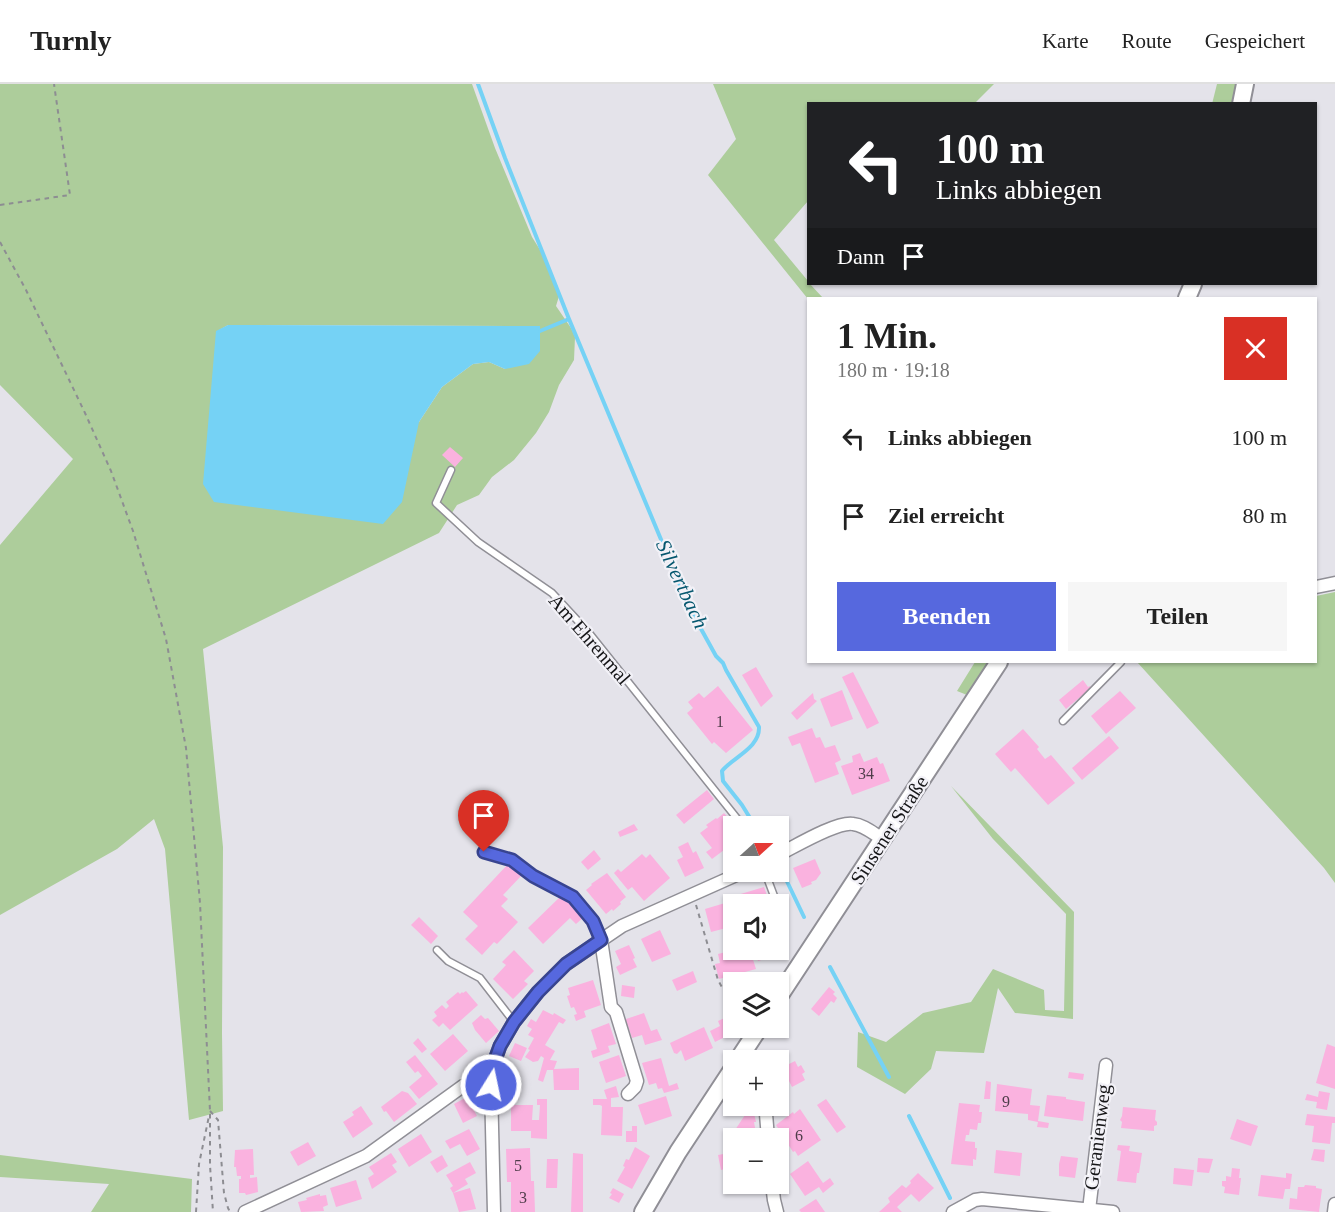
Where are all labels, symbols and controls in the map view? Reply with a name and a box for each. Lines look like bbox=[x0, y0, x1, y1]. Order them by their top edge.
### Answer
text: Turnly bbox=[30, 25, 111, 56]
text: Karte bbox=[1042, 29, 1089, 53]
text: Route bbox=[1122, 29, 1172, 53]
text: Gespeichert bbox=[1205, 29, 1305, 53]
icon: left bbox=[837, 126, 915, 204]
text: 100 m bbox=[936, 126, 1045, 172]
text: Links abbiegen bbox=[936, 175, 1102, 205]
icon: arrive bbox=[897, 240, 930, 273]
text: Dann bbox=[837, 244, 885, 269]
text: 1 Min. bbox=[837, 316, 937, 356]
button: close bbox=[1224, 317, 1287, 380]
text: 180 m · 19:18 bbox=[837, 359, 950, 381]
icon: left bbox=[837, 422, 870, 455]
text: Links abbiegen bbox=[888, 425, 1032, 450]
text: 100 m bbox=[1231, 425, 1287, 450]
icon: arrive bbox=[837, 500, 870, 533]
text: Ziel erreicht bbox=[888, 503, 1004, 528]
text: 80 m bbox=[1242, 503, 1287, 528]
water label: Silvertbach bbox=[651, 536, 713, 632]
button: Beenden bbox=[837, 582, 1056, 651]
button: Teilen bbox=[1068, 582, 1287, 651]
street label: Am Ehrenmal bbox=[545, 589, 636, 689]
house number: 1 bbox=[716, 713, 724, 730]
house number: 34 bbox=[858, 765, 874, 782]
street label: Sinsener Straße bbox=[846, 772, 932, 888]
pin bbox=[458, 790, 509, 852]
icon: arrive bbox=[467, 799, 500, 832]
north arrow bbox=[723, 816, 789, 882]
map controls bbox=[723, 816, 789, 1194]
button: sound bbox=[723, 894, 789, 960]
button: layers bbox=[723, 972, 789, 1038]
button: + bbox=[723, 1050, 789, 1116]
position arrow bbox=[459, 1053, 523, 1117]
street label: Geranienweg bbox=[1080, 1083, 1115, 1191]
house number: 9 bbox=[1002, 1093, 1010, 1110]
house number: 6 bbox=[795, 1127, 803, 1144]
button: − bbox=[723, 1128, 789, 1194]
house number: 5 bbox=[514, 1157, 522, 1174]
house number: 3 bbox=[519, 1189, 527, 1206]

